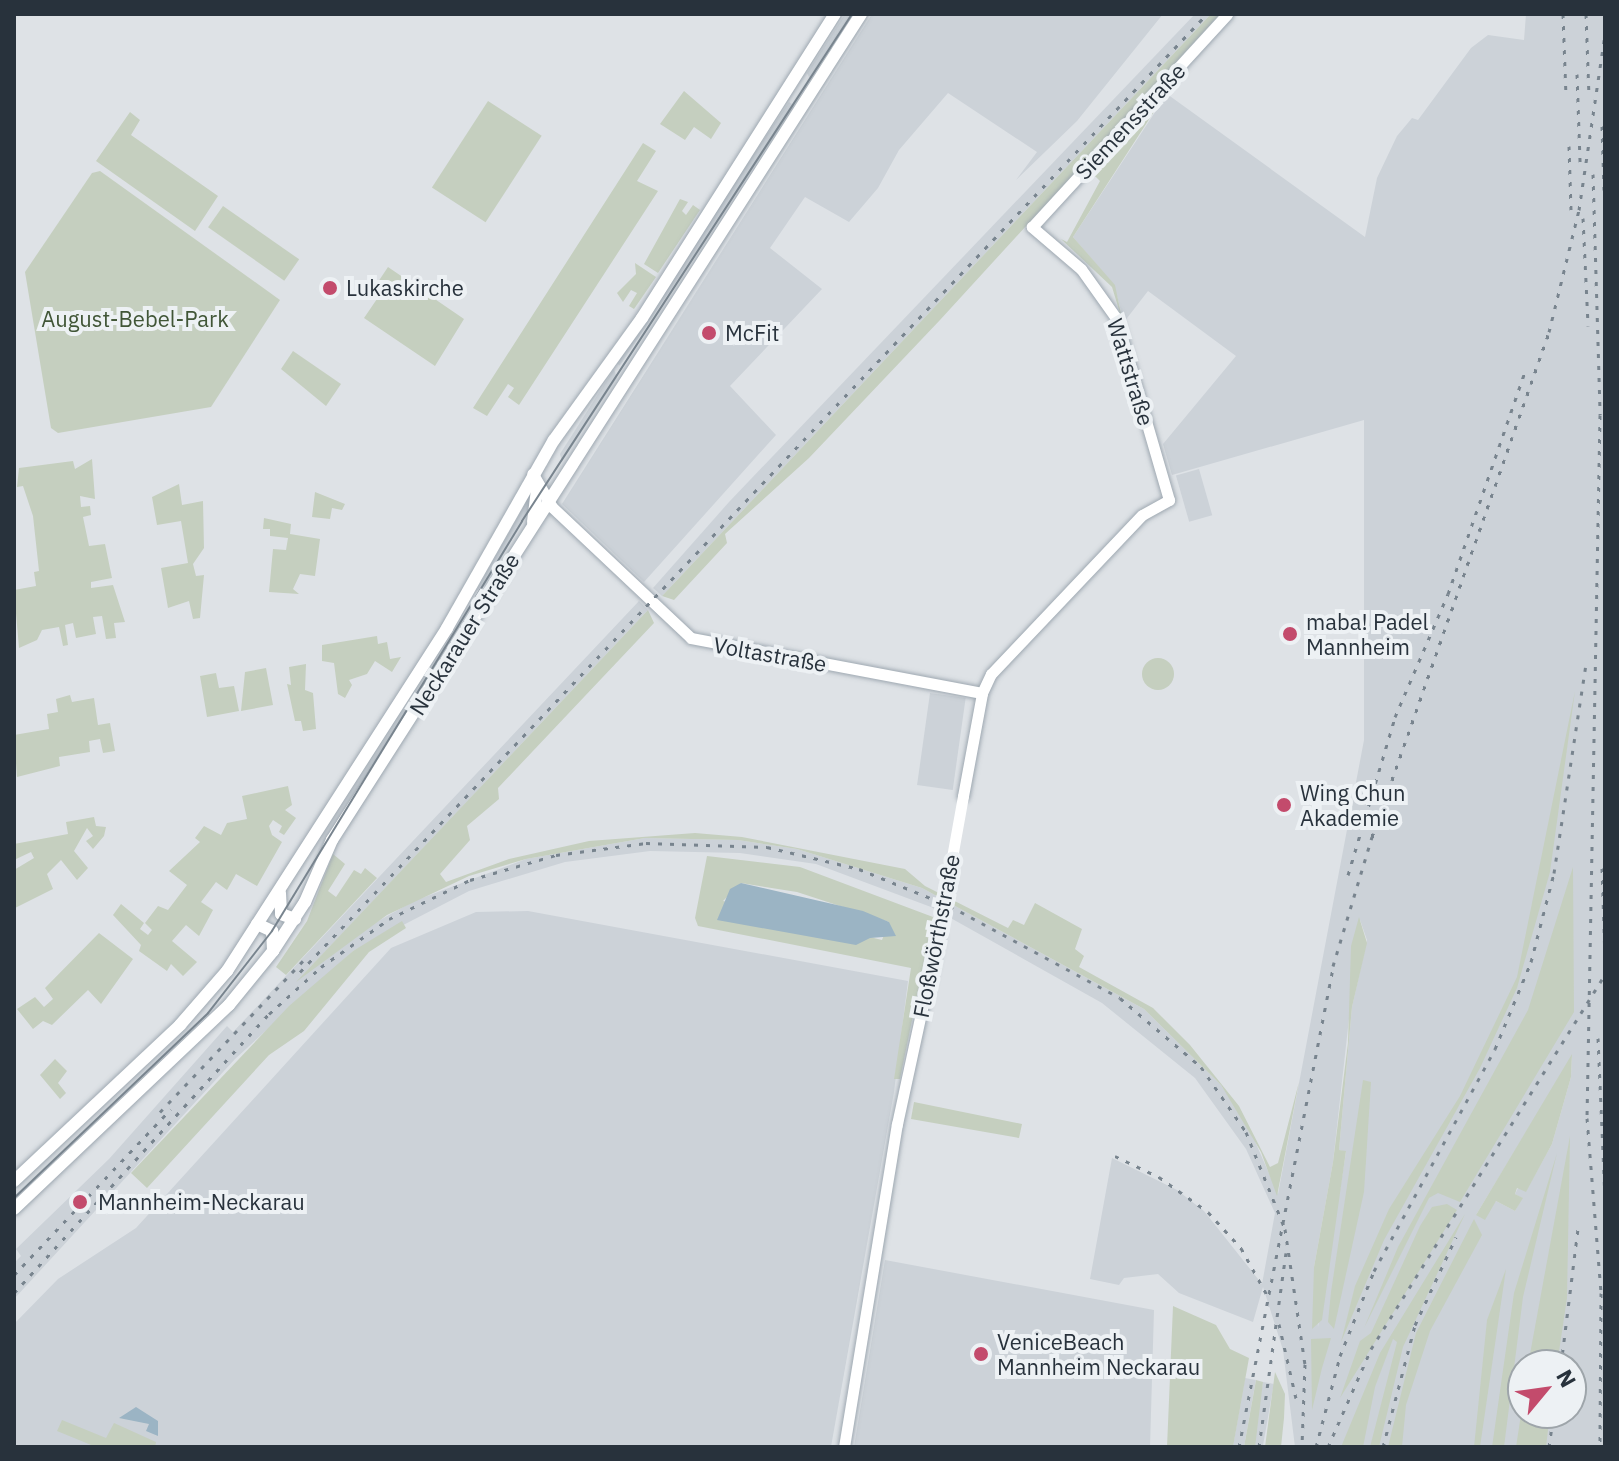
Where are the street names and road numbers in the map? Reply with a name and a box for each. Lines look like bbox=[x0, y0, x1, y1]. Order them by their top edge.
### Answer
street label: Siemensstraße bbox=[1070, 58, 1190, 184]
street label: Wattstraße bbox=[1102, 315, 1160, 429]
street label: Neckarauer Straße bbox=[404, 548, 524, 720]
street label: Voltastraße bbox=[711, 631, 829, 677]
street label: Floßwörthstraße bbox=[907, 852, 965, 1020]

